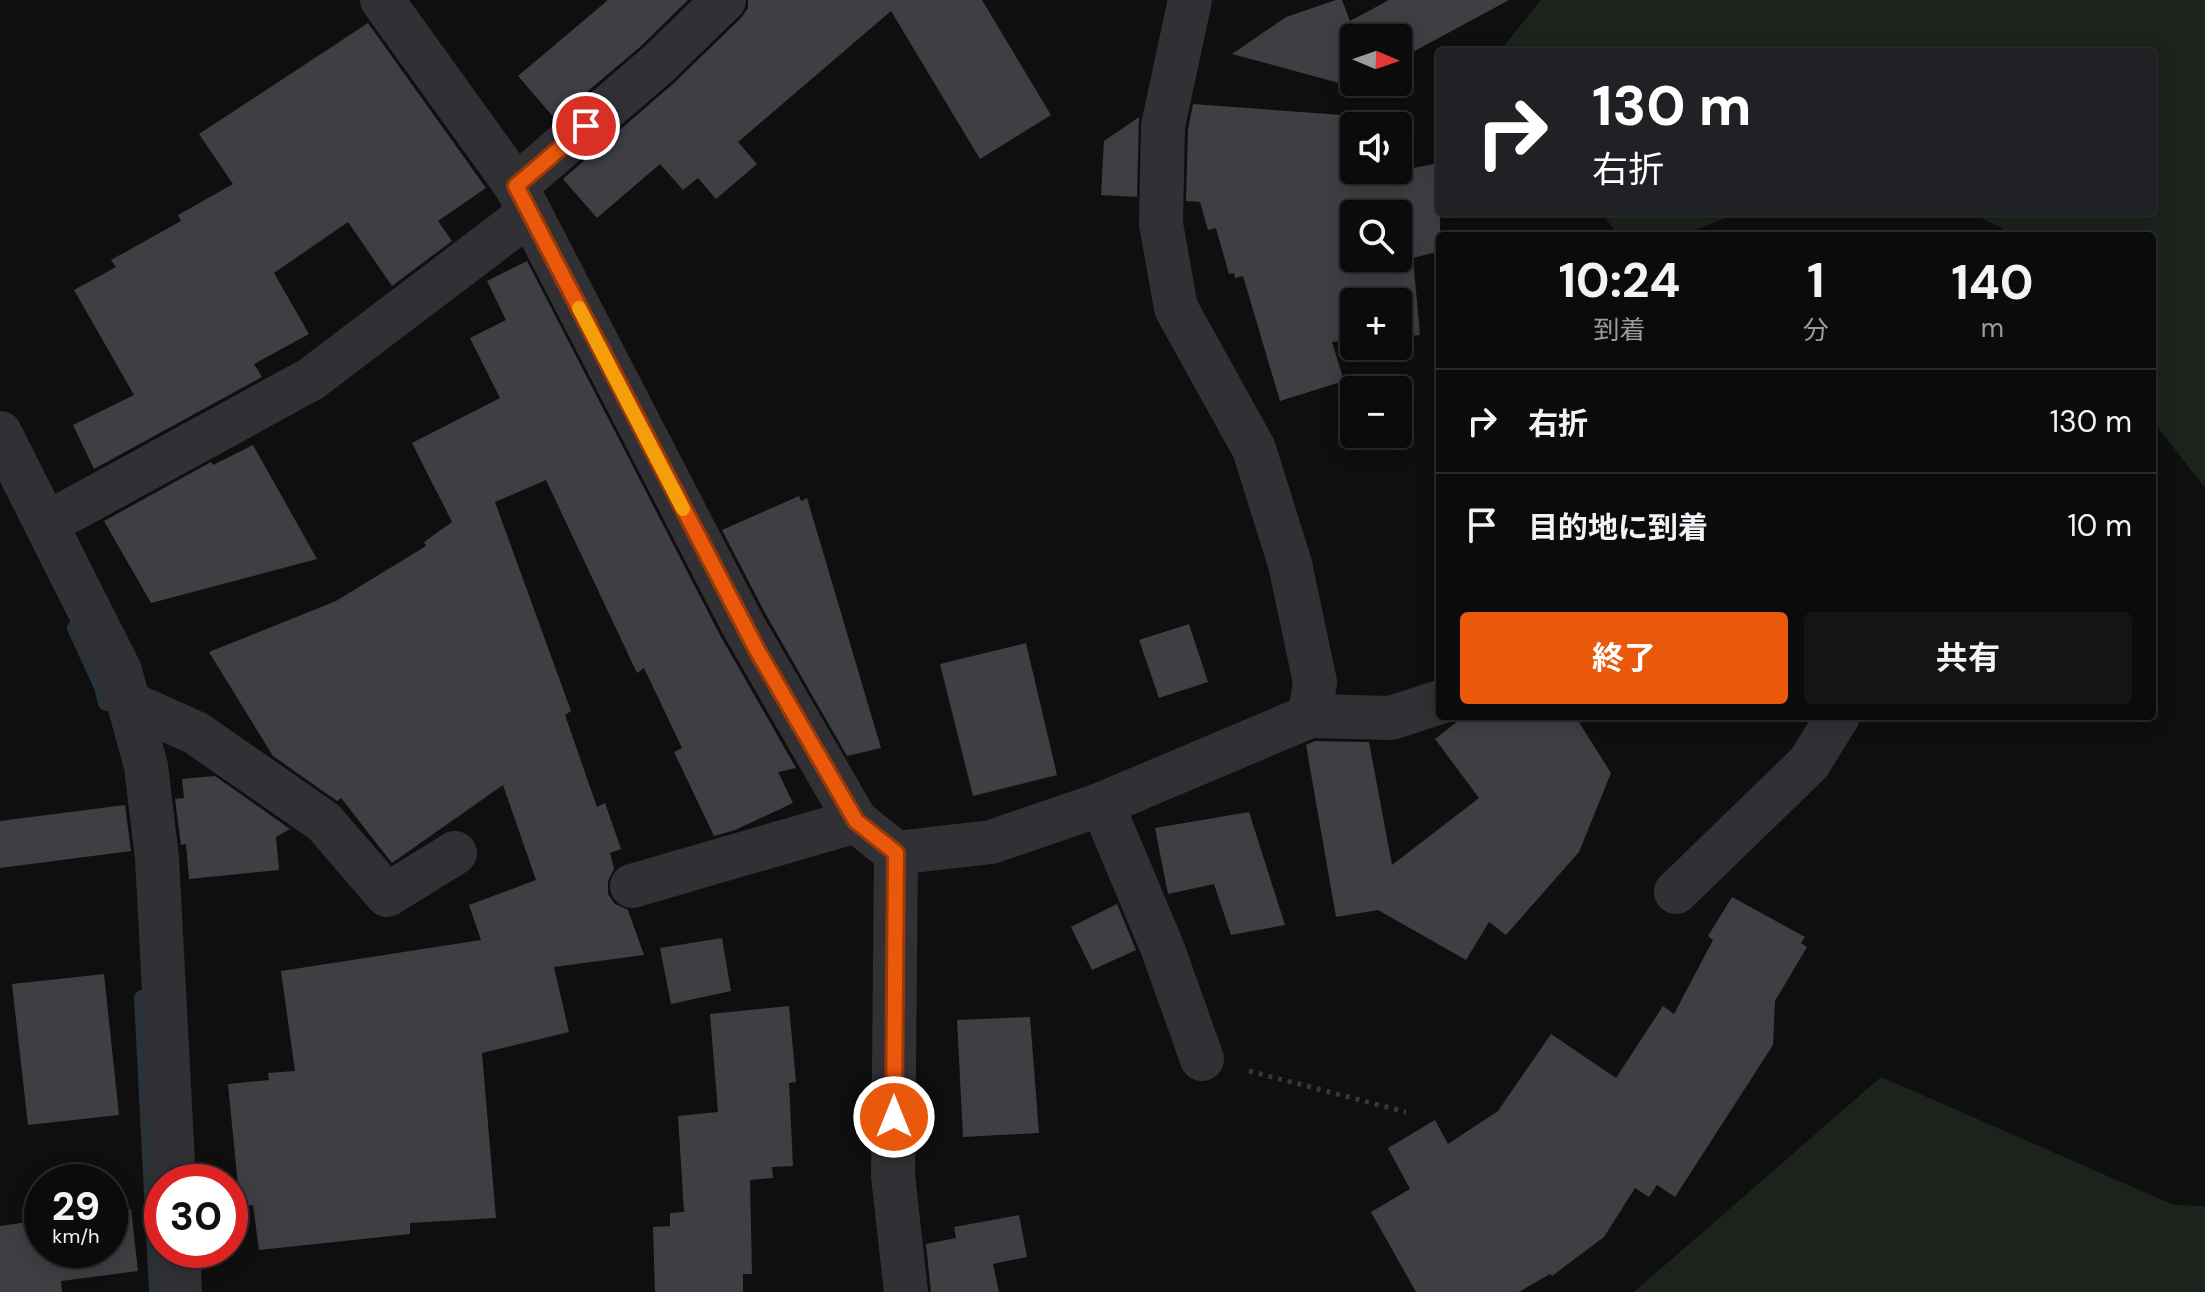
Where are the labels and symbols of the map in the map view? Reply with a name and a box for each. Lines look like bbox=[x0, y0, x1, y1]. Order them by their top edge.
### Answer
north arrow bbox=[1340, 24, 1412, 96]
pin bbox=[552, 92, 620, 160]
position arrow bbox=[852, 1075, 936, 1159]
speed limit sign: 30 bbox=[144, 1164, 248, 1268]

